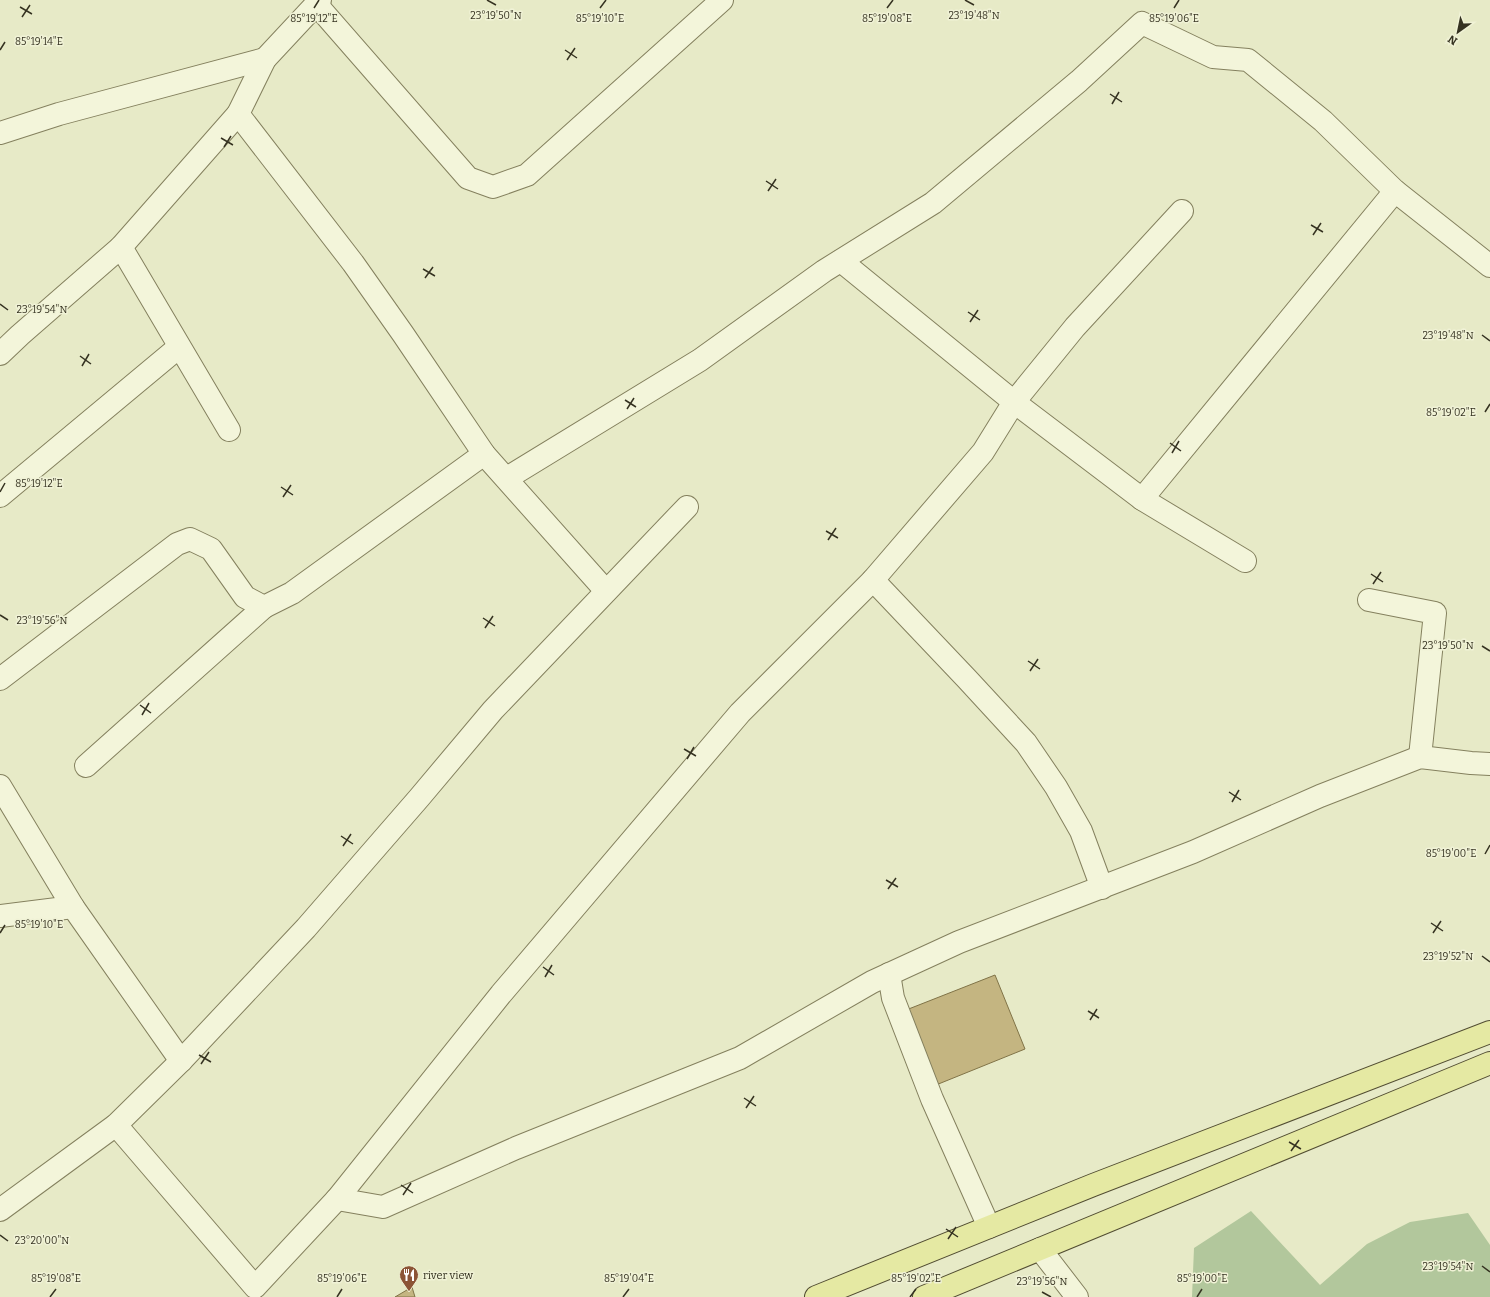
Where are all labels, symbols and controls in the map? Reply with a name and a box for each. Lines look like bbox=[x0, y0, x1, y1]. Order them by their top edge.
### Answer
text: 23°19'50"N bbox=[470, 10, 522, 22]
text: 23°19'48"N bbox=[948, 10, 1000, 22]
north arrow bbox=[1438, 12, 1478, 52]
text: 85°19'12"E bbox=[290, 13, 338, 25]
text: 85°19'10"E bbox=[576, 13, 624, 25]
text: 85°19'08"E bbox=[862, 13, 912, 25]
text: 85°19'06"E bbox=[1149, 13, 1199, 25]
text: N bbox=[1445, 32, 1460, 48]
text: 85°19'14"E bbox=[15, 36, 63, 48]
text: 23°19'54"N bbox=[17, 304, 67, 316]
text: 23°19'48"N bbox=[1422, 330, 1474, 342]
text: 85°19'02"E bbox=[1426, 407, 1476, 419]
text: 85°19'12"E bbox=[15, 478, 63, 490]
text: 23°19'56"N bbox=[17, 615, 67, 627]
text: 23°19'50"N bbox=[1422, 640, 1474, 652]
text: 85°19'00"E bbox=[1426, 848, 1476, 860]
text: 85°19'10"E bbox=[15, 919, 63, 931]
text: 23°19'52"N bbox=[1423, 951, 1473, 963]
text: 23°20'00"N bbox=[15, 1235, 69, 1247]
text: 23°19'54"N bbox=[1423, 1261, 1473, 1273]
restaurant icon: river view bbox=[398, 1264, 420, 1292]
place label: river view bbox=[423, 1269, 473, 1282]
text: 85°19'08"E bbox=[31, 1273, 81, 1285]
text: 85°19'06"E bbox=[317, 1273, 367, 1285]
text: 85°19'04"E bbox=[604, 1273, 654, 1285]
text: 85°19'02"E bbox=[891, 1273, 941, 1285]
text: 85°19'00"E bbox=[1177, 1273, 1227, 1285]
text: 23°19'56"N bbox=[1017, 1276, 1067, 1288]

